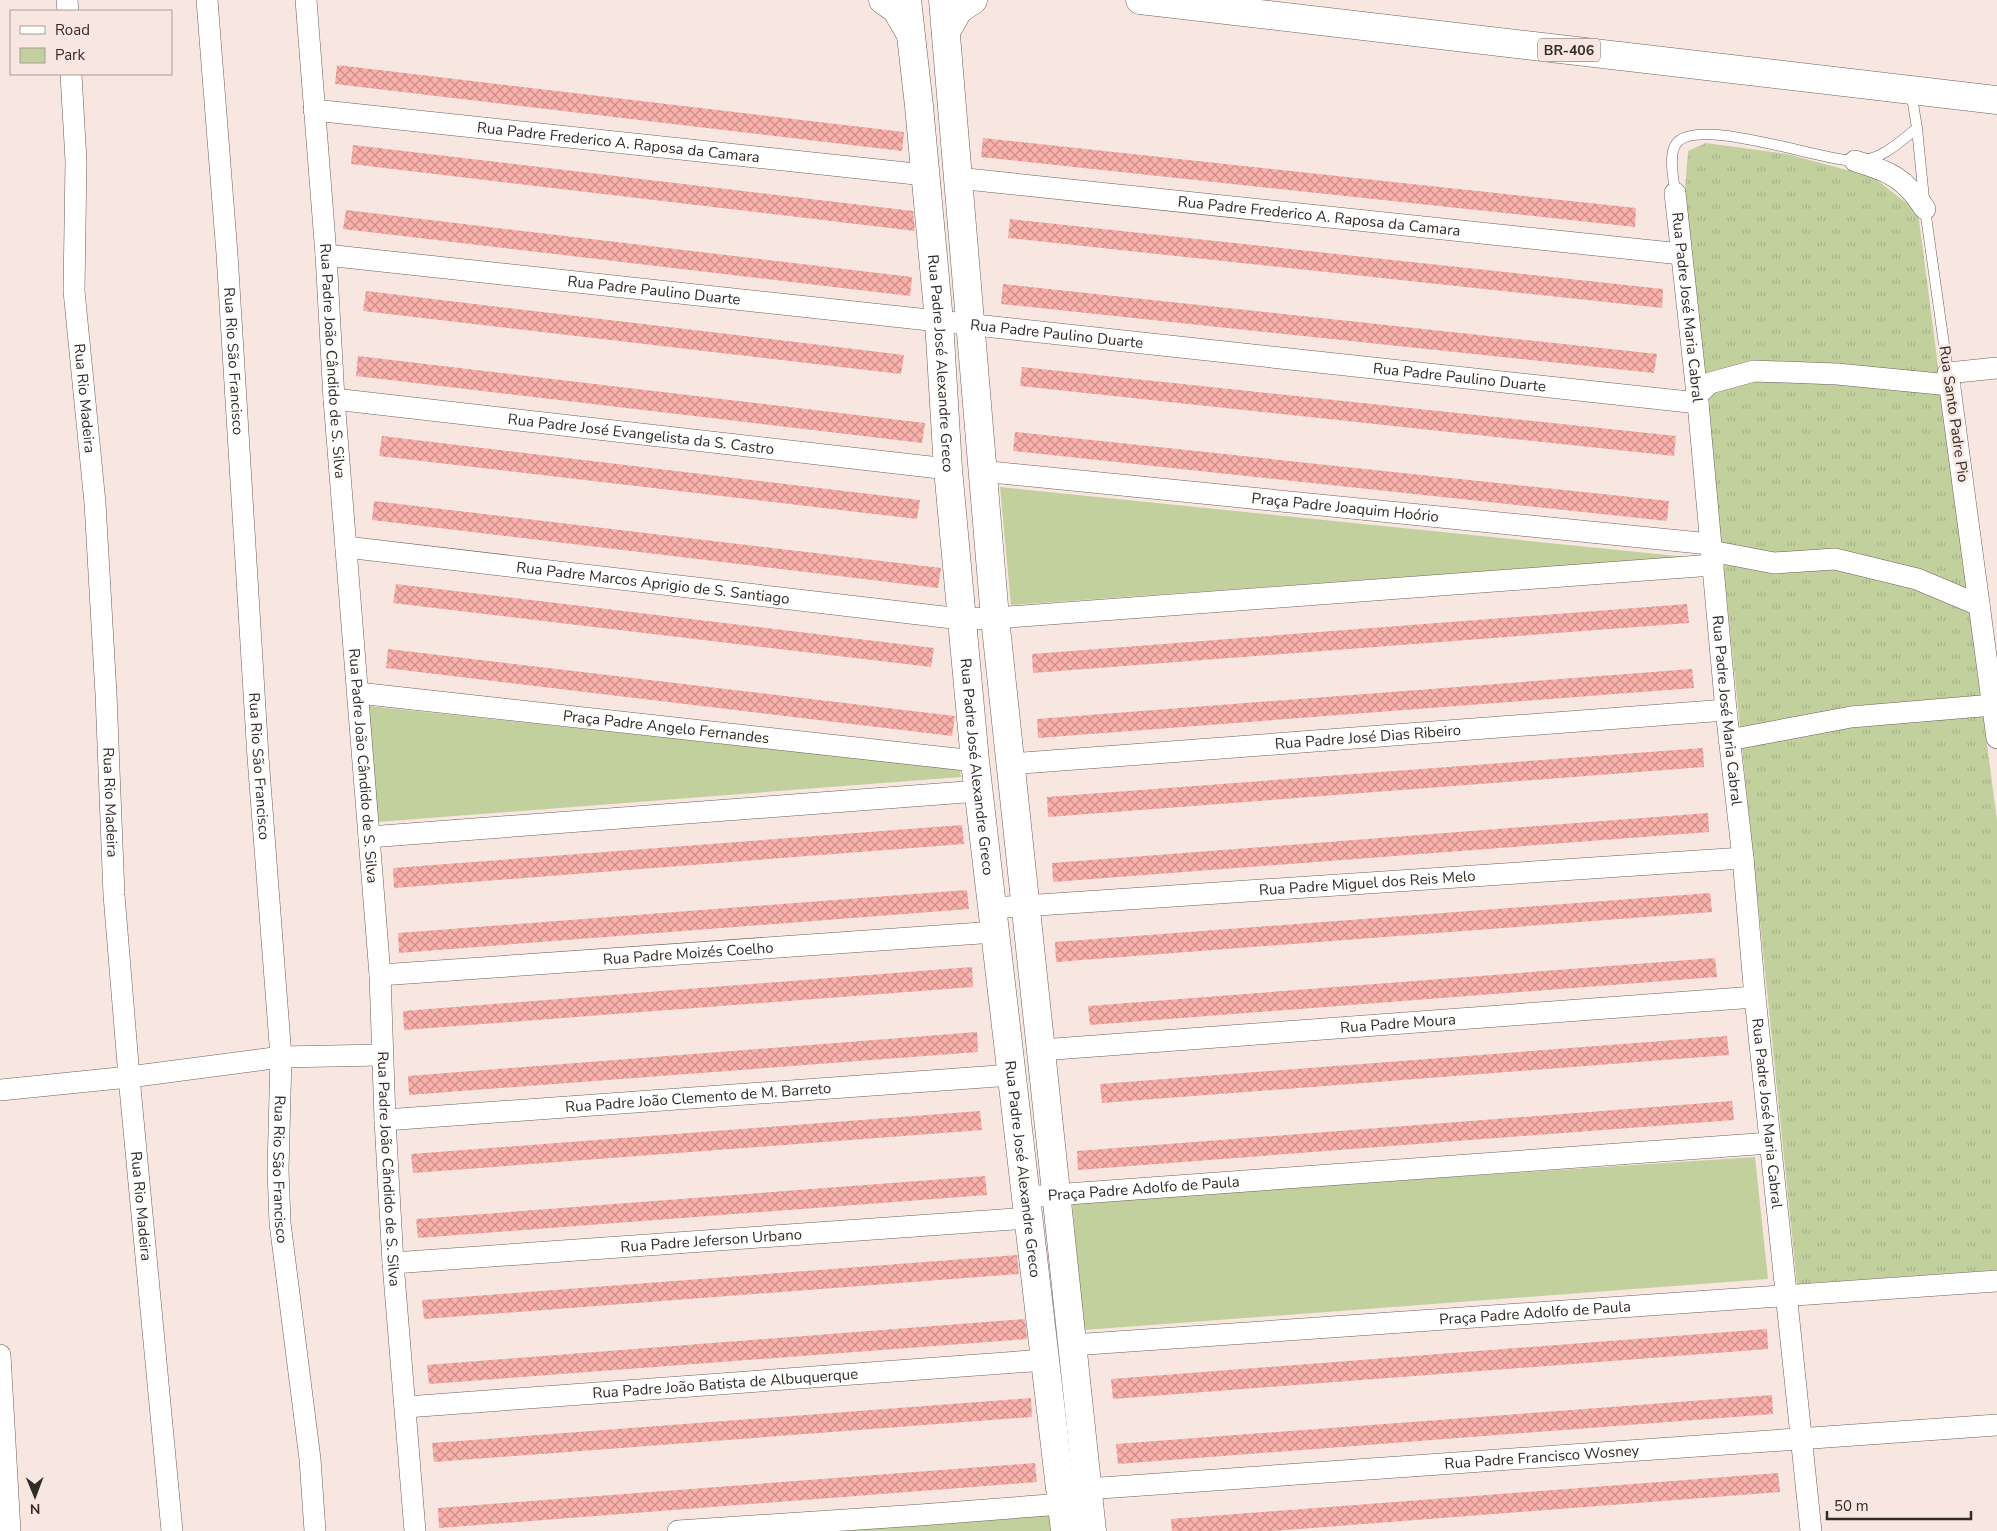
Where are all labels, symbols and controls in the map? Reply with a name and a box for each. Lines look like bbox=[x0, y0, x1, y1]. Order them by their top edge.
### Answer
legend bbox=[10, 10, 172, 75]
text: Road bbox=[55, 20, 90, 40]
road number: BR-406 bbox=[1538, 38, 1600, 62]
text: Park bbox=[55, 45, 85, 65]
street label: Rua Padre Frederico A. Raposa da Camara bbox=[476, 117, 761, 167]
street label: Rua Padre Frederico A. Raposa da Camara bbox=[1177, 191, 1461, 241]
street label: Rua Padre José Maria Cabral bbox=[1667, 211, 1708, 404]
street label: Rua Padre João Cândido de S. Silva bbox=[315, 243, 350, 479]
street label: Rua Padre José Alexandre Greco bbox=[923, 254, 958, 473]
street label: Rua Padre Paulino Duarte bbox=[567, 271, 742, 310]
street label: Rua Rio São Francisco bbox=[219, 287, 248, 436]
street label: Rua Padre Paulino Duarte bbox=[969, 315, 1144, 353]
street label: Rua Rio Madeira bbox=[69, 342, 100, 454]
street label: Rua Santo Padre Pio bbox=[1935, 344, 1973, 484]
street label: Rua Padre Paulino Duarte bbox=[1372, 358, 1547, 397]
street label: Rua Padre José Evangelista da S. Castro bbox=[507, 409, 775, 459]
street label: Praça Padre Joaquim Hoório bbox=[1251, 488, 1440, 527]
street label: Rua Padre Marcos Aprigio de S. Santiago bbox=[515, 557, 791, 609]
street label: Rua Padre José Maria Cabral bbox=[1707, 614, 1747, 807]
street label: Rua Padre João Cândido de S. Silva bbox=[344, 648, 383, 884]
street label: Rua Padre José Alexandre Greco bbox=[956, 657, 998, 876]
street label: Rua Rio São Francisco bbox=[244, 692, 274, 841]
street label: Praça Padre Angelo Fernandes bbox=[562, 706, 770, 748]
street label: Rua Padre José Dias Ribeiro bbox=[1274, 720, 1462, 754]
street label: Rua Rio Madeira bbox=[98, 747, 122, 858]
street label: Rua Padre Miguel dos Reis Melo bbox=[1258, 866, 1476, 900]
street label: Rua Padre Moizés Coelho bbox=[602, 938, 774, 969]
street label: Rua Padre Moura bbox=[1339, 1009, 1457, 1038]
street label: Rua Padre José Maria Cabral bbox=[1747, 1017, 1787, 1210]
street label: Rua Padre João Cândido de S. Silva bbox=[373, 1051, 405, 1287]
street label: Rua Padre José Alexandre Greco bbox=[1000, 1060, 1045, 1279]
street label: Rua Padre João Clemento de M. Barreto bbox=[564, 1078, 832, 1117]
street label: Rua Rio São Francisco bbox=[268, 1095, 292, 1244]
street label: Rua Rio Madeira bbox=[126, 1150, 156, 1262]
street label: Praça Padre Adolfo de Paula bbox=[1047, 1172, 1240, 1205]
street label: Rua Padre Jeferson Urbano bbox=[620, 1224, 803, 1257]
street label: Praça Padre Adolfo de Paula bbox=[1438, 1296, 1631, 1330]
street label: Rua Padre João Batista de Albuquerque bbox=[592, 1364, 859, 1403]
street label: Rua Padre Francisco Wosney bbox=[1444, 1440, 1640, 1474]
north arrow bbox=[10, 1471, 60, 1521]
scale bar bbox=[1827, 1488, 1971, 1520]
text: 50 m bbox=[1834, 1496, 1869, 1516]
text: N bbox=[30, 1499, 41, 1518]

